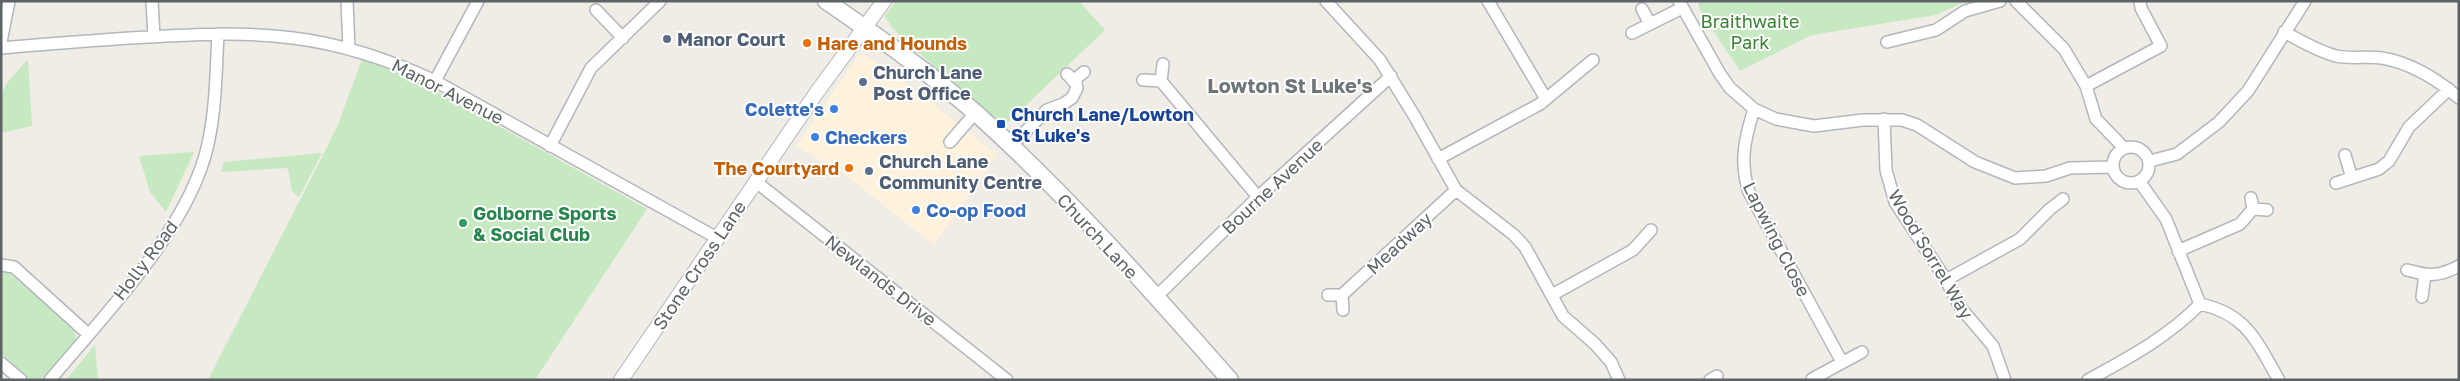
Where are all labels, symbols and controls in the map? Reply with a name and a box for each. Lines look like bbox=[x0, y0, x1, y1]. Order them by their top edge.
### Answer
park label: Braithwaite Park bbox=[1701, 10, 1799, 53]
place label: Manor Court bbox=[677, 28, 786, 50]
place label: Hare and Hounds bbox=[817, 32, 967, 54]
marker: Manor Court bbox=[661, 33, 673, 45]
marker: Hare and Hounds bbox=[801, 37, 813, 49]
street label: Manor Avenue bbox=[388, 53, 508, 129]
place label: Church Lane Post Office bbox=[873, 61, 983, 104]
district label: Lowton St Luke's bbox=[1207, 73, 1373, 97]
marker: Church Lane Post Office bbox=[857, 76, 869, 88]
place label: Colette's bbox=[745, 98, 824, 120]
marker: Colette's bbox=[828, 103, 840, 115]
place label: Church Lane/Lowton St Luke's bbox=[1011, 103, 1194, 146]
marker: Church Lane/Lowton St Luke's bbox=[995, 118, 1007, 130]
place label: Checkers bbox=[825, 126, 907, 148]
marker: Checkers bbox=[809, 131, 821, 143]
street label: Bourne Avenue bbox=[1217, 134, 1327, 238]
place label: Church Lane Community Centre bbox=[879, 150, 1043, 193]
place label: The Courtyard bbox=[714, 157, 839, 179]
marker: The Courtyard bbox=[843, 162, 855, 174]
marker: Church Lane Community Centre bbox=[863, 165, 875, 177]
street label: Lapwing Close bbox=[1739, 178, 1815, 300]
street label: Wood Sorrel Way bbox=[1884, 185, 1978, 323]
street label: Church Lane bbox=[1053, 189, 1143, 283]
street label: Stone Cross Lane bbox=[648, 196, 750, 334]
place label: Co-op Food bbox=[926, 199, 1026, 221]
place label: Golborne Sports & Social Club bbox=[473, 202, 617, 245]
marker: Co-op Food bbox=[910, 204, 922, 216]
street label: Meadway bbox=[1362, 207, 1436, 279]
street label: Holly Road bbox=[108, 216, 182, 304]
marker: Golborne Sports & Social Club bbox=[457, 217, 469, 229]
street label: Newlands Drive bbox=[821, 230, 941, 330]

